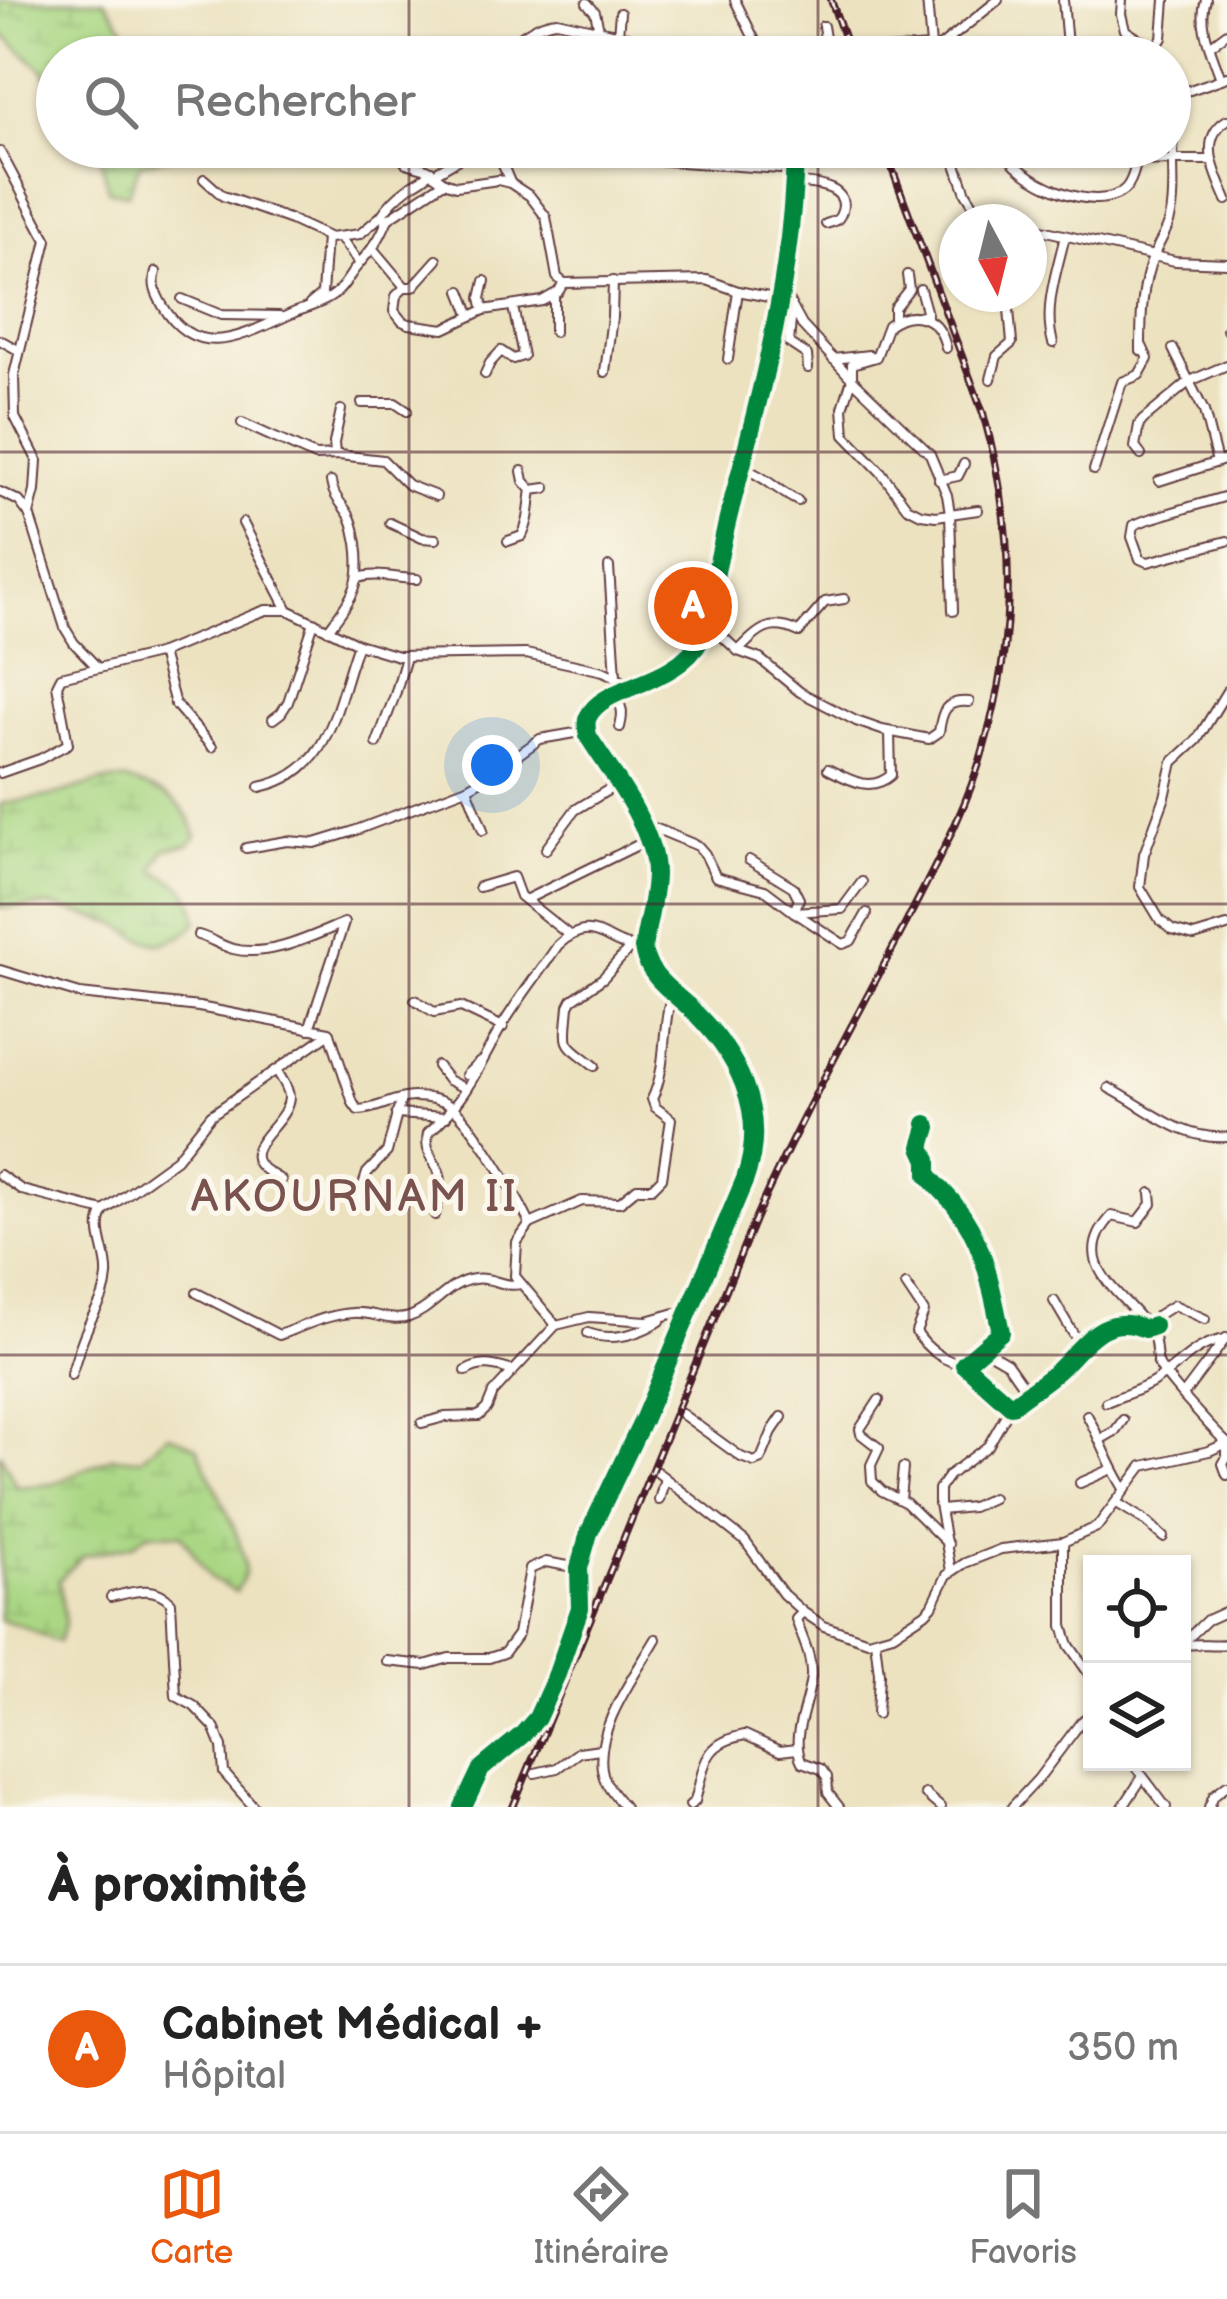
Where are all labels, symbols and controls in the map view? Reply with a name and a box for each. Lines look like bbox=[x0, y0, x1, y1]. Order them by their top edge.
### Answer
search box bbox=[36, 36, 1191, 168]
icon: search bbox=[78, 69, 144, 135]
text: Rechercher bbox=[174, 75, 415, 130]
north arrow bbox=[939, 204, 1047, 312]
pin: A bbox=[654, 561, 732, 651]
your location bbox=[462, 735, 522, 795]
district label: AKOURNAM II bbox=[191, 1170, 519, 1225]
map controls bbox=[1083, 1555, 1191, 1771]
button: locate bbox=[1083, 1555, 1191, 1663]
button: layers bbox=[1083, 1663, 1191, 1771]
text: À proximité bbox=[48, 1855, 307, 1916]
text: Cabinet Médical + bbox=[162, 1998, 546, 2053]
text: A bbox=[75, 2025, 99, 2072]
text: 350 m bbox=[1067, 2025, 1179, 2072]
text: Hôpital bbox=[162, 2053, 286, 2100]
tab: Carte bbox=[150, 2161, 233, 2273]
tab: Itinéraire bbox=[534, 2161, 669, 2273]
tab: Favoris bbox=[969, 2161, 1077, 2273]

